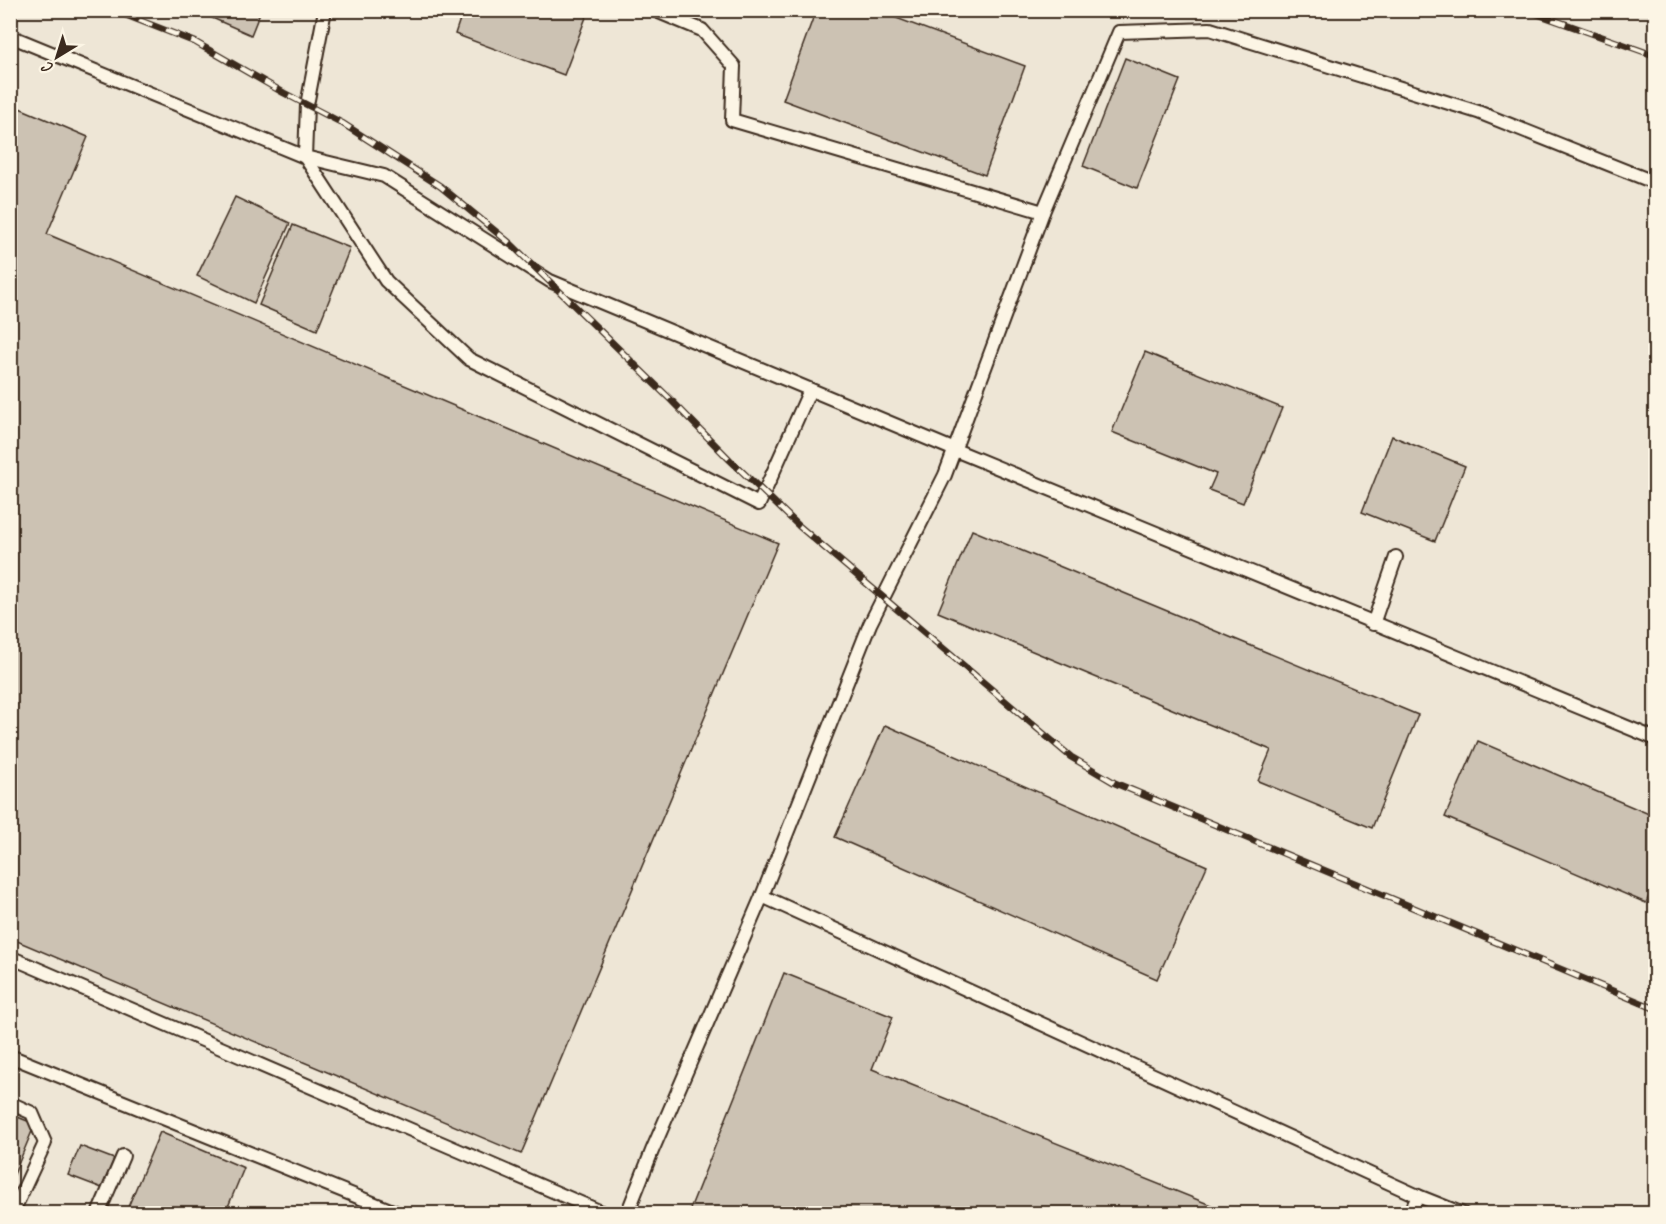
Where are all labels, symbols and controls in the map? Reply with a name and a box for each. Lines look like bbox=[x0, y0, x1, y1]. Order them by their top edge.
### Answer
north arrow bbox=[27, 27, 87, 87]
text: С bbox=[37, 56, 58, 78]

